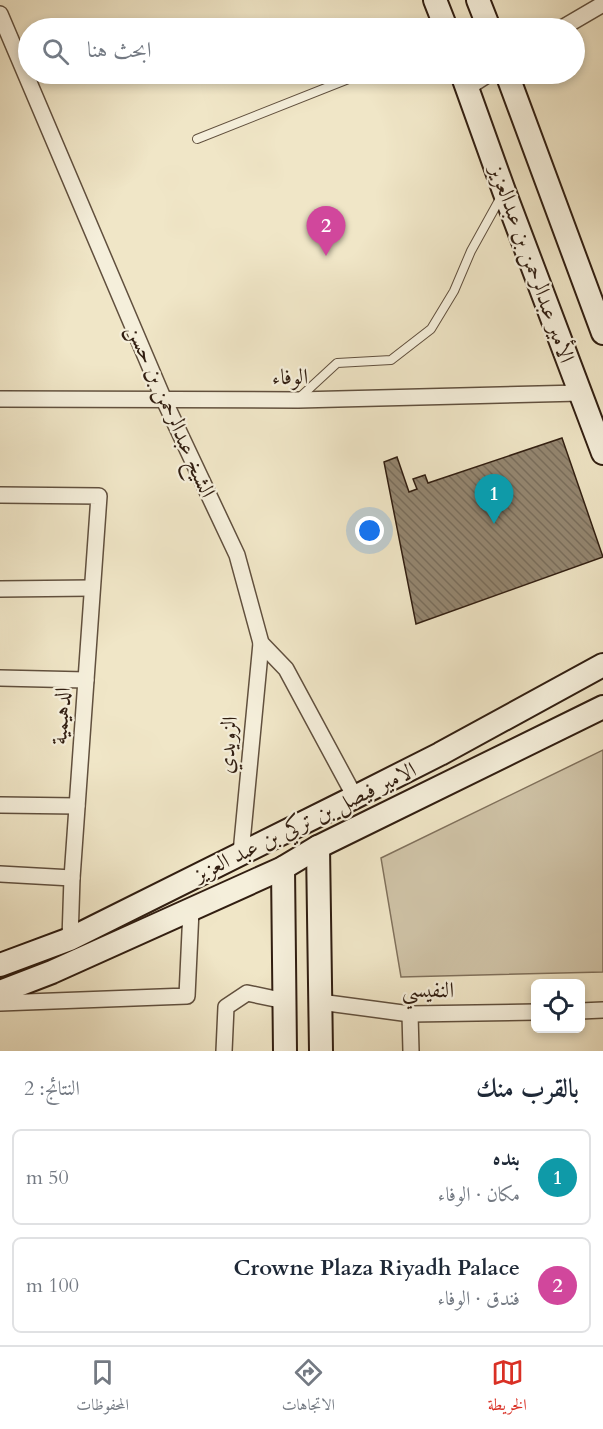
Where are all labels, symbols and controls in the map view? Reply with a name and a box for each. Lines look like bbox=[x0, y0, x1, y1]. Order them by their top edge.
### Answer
search box bbox=[18, 18, 585, 84]
icon: search bbox=[39, 35, 72, 68]
text: ابحث هنا bbox=[87, 35, 152, 65]
street label: الأمير عبدالرحمن بن عبدالعزيز bbox=[482, 159, 583, 367]
pin: 2 bbox=[306, 206, 346, 256]
street label: الشيخ عبدالرحمن بن حسن bbox=[116, 320, 223, 504]
street label: الوفاء bbox=[272, 362, 308, 392]
pin: 1 bbox=[474, 474, 514, 524]
your location bbox=[355, 516, 384, 545]
street label: الدهيمية bbox=[44, 686, 78, 746]
street label: الزويدي bbox=[211, 715, 247, 775]
street label: الامير فيصل بن تركي بن عبد العزيز bbox=[187, 755, 423, 893]
street label: النفيسي bbox=[402, 975, 454, 1010]
map controls bbox=[531, 979, 585, 1033]
button: locate bbox=[531, 979, 585, 1033]
text: بالقرب منك bbox=[476, 1071, 579, 1106]
text: النتائج: 2 bbox=[24, 1075, 80, 1102]
text: بنده bbox=[492, 1143, 520, 1173]
text: 50 m bbox=[26, 1164, 69, 1191]
text: 1 bbox=[552, 1164, 563, 1191]
text: مكان · الوفاء bbox=[438, 1181, 520, 1208]
text: Crowne Plaza Riyadh Palace bbox=[234, 1253, 520, 1283]
text: 100 m bbox=[26, 1272, 79, 1299]
text: 2 bbox=[552, 1272, 563, 1299]
text: فندق · الوفاء bbox=[437, 1285, 520, 1312]
tab: المحفوظات bbox=[76, 1356, 129, 1420]
tab: الاتجاهات bbox=[282, 1356, 335, 1420]
tab: الخريطة bbox=[488, 1356, 527, 1420]

